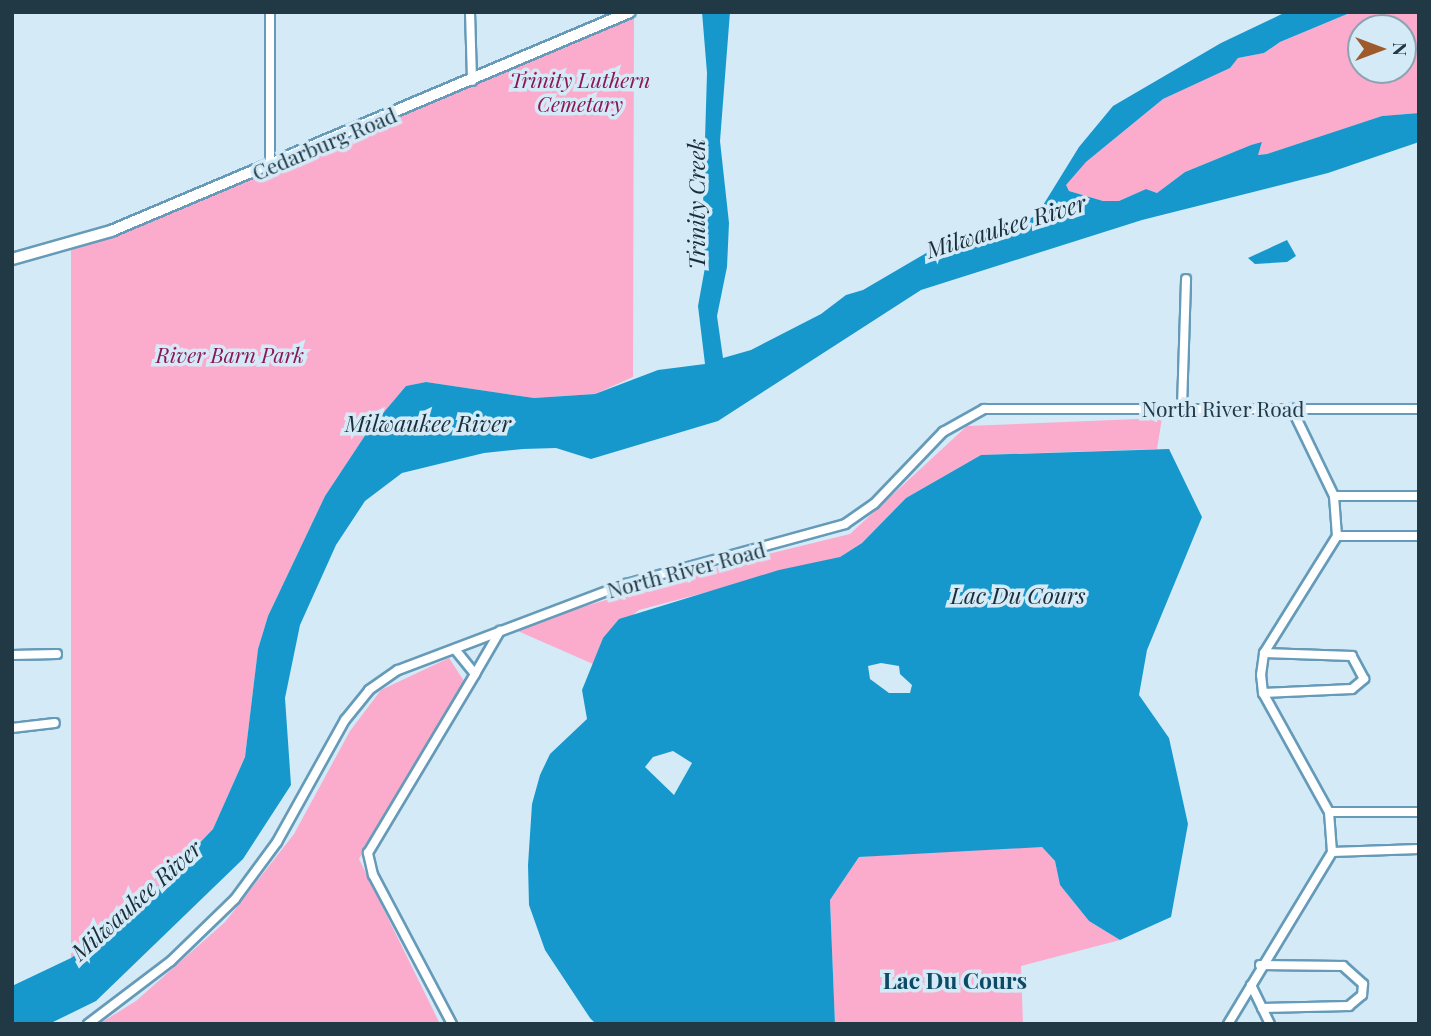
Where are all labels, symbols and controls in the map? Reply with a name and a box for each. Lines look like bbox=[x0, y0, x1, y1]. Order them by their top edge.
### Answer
north arrow bbox=[1347, 14, 1417, 84]
text: N bbox=[1388, 42, 1414, 56]
park label: Trinity Luthern Cemetary bbox=[510, 66, 650, 116]
street label: Cedarburg Road bbox=[248, 101, 400, 185]
water label: Trinity Creek bbox=[682, 139, 710, 269]
water label: Milwaukee River bbox=[923, 189, 1089, 263]
park label: River Barn Park bbox=[156, 341, 304, 367]
street label: North River Road bbox=[1141, 395, 1305, 421]
water label: Milwaukee River bbox=[345, 409, 511, 437]
street label: North River Road bbox=[604, 536, 768, 602]
water label: Lac Du Cours bbox=[950, 581, 1086, 609]
water label: Milwaukee River bbox=[65, 834, 207, 966]
district label: Lac Du Cours bbox=[883, 966, 1027, 994]

